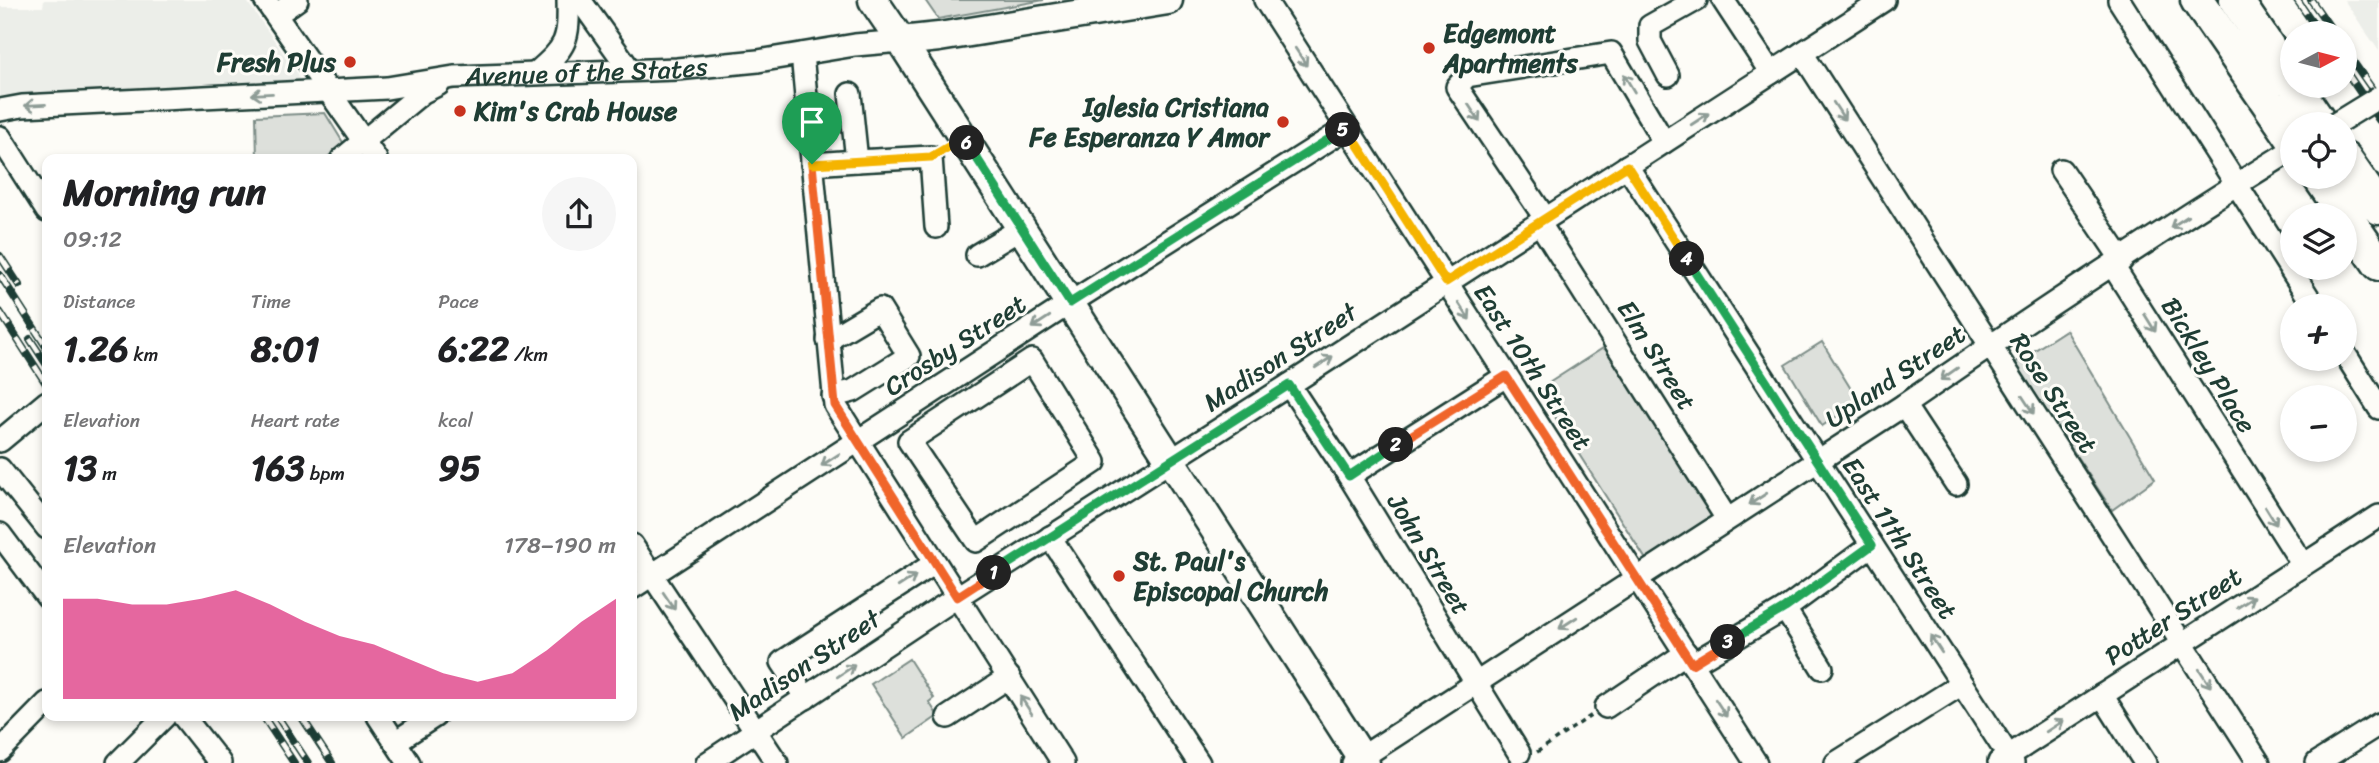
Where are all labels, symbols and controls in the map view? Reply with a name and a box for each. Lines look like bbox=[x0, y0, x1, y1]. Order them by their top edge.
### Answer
place label: Edgemont Apartments bbox=[1442, 10, 1579, 86]
north arrow bbox=[2280, 21, 2357, 98]
map controls bbox=[2280, 21, 2357, 462]
place label: Fresh Plus bbox=[216, 39, 337, 85]
marker: Edgemont Apartments bbox=[1421, 40, 1437, 56]
street label: Avenue of the States bbox=[463, 43, 710, 100]
one-way arrow bbox=[1295, 47, 1309, 67]
marker: Fresh Plus bbox=[342, 54, 358, 70]
one-way arrow bbox=[1622, 74, 1636, 94]
place label: Iglesia Cristiana Fe Esperanza Y Amor bbox=[1028, 84, 1271, 160]
one-way arrow bbox=[251, 88, 274, 101]
place label: Kim's Crab House bbox=[473, 88, 678, 134]
pin bbox=[782, 92, 842, 164]
one-way arrow bbox=[24, 99, 46, 112]
one-way arrow bbox=[1832, 100, 1846, 120]
marker: Kim's Crab House bbox=[452, 103, 468, 119]
icon: arrive bbox=[793, 103, 831, 141]
one-way arrow bbox=[1467, 103, 1482, 122]
one-way arrow bbox=[1690, 111, 1709, 126]
button: locate bbox=[2280, 112, 2357, 189]
pin: 5 bbox=[1326, 113, 1360, 148]
text: 5 bbox=[1337, 113, 1348, 146]
marker: Iglesia Cristiana Fe Esperanza Y Amor bbox=[1275, 114, 1291, 130]
pin: 6 bbox=[950, 125, 984, 160]
text: 6 bbox=[961, 126, 972, 159]
text: Morning run bbox=[63, 159, 266, 226]
button: share bbox=[542, 177, 616, 251]
button: layers bbox=[2280, 203, 2357, 280]
one-way arrow bbox=[2170, 215, 2190, 229]
text: 09:12 bbox=[63, 219, 122, 260]
pin: 4 bbox=[1670, 242, 1704, 276]
text: 4 bbox=[1681, 242, 1692, 275]
street label: East 10th Street bbox=[1461, 274, 1605, 460]
street label: Crosby Street bbox=[874, 281, 1036, 409]
text: Distance bbox=[63, 285, 135, 318]
text: Time bbox=[251, 285, 291, 318]
text: Pace bbox=[438, 285, 479, 318]
street label: Bickley Place bbox=[2149, 288, 2269, 442]
street label: Madison Street bbox=[1193, 289, 1368, 424]
street label: Elm Street bbox=[1605, 290, 1709, 420]
button: + bbox=[2280, 294, 2357, 371]
one-way arrow bbox=[1458, 300, 1472, 320]
street label: Upland Street bbox=[1815, 312, 1975, 440]
one-way arrow bbox=[2143, 313, 2157, 333]
one-way arrow bbox=[1032, 315, 1051, 330]
text: 1.26 bbox=[63, 318, 129, 380]
text: 8:01 bbox=[251, 318, 319, 380]
text: 6:22 bbox=[438, 318, 509, 380]
street label: Rose Street bbox=[1997, 323, 2111, 463]
text: km bbox=[129, 338, 158, 371]
text: /km bbox=[509, 338, 548, 371]
one-way arrow bbox=[1314, 355, 1333, 369]
one-way arrow bbox=[1940, 367, 1959, 381]
button: − bbox=[2280, 385, 2357, 462]
one-way arrow bbox=[2021, 395, 2036, 414]
text: Elevation bbox=[63, 404, 140, 437]
text: Heart rate bbox=[251, 404, 340, 437]
text: kcal bbox=[438, 404, 473, 437]
pin: 2 bbox=[1378, 428, 1414, 462]
text: 2 bbox=[1390, 428, 1401, 461]
text: 13 bbox=[63, 437, 97, 499]
text: 163 bbox=[251, 437, 305, 499]
text: 95 bbox=[438, 437, 481, 499]
street label: East 11th Street bbox=[1830, 447, 1970, 629]
one-way arrow bbox=[820, 453, 840, 467]
text: m bbox=[97, 457, 117, 490]
text: bpm bbox=[305, 457, 345, 490]
street label: John Street bbox=[1374, 483, 1484, 624]
one-way arrow bbox=[1749, 492, 1769, 506]
one-way arrow bbox=[2265, 505, 2279, 525]
text: Elevation bbox=[63, 525, 156, 566]
text: 178–190 m bbox=[504, 525, 616, 566]
place label: St. Paul's Episcopal Church bbox=[1132, 538, 1329, 614]
street label: Potter Street bbox=[2095, 554, 2251, 678]
pin: 1 bbox=[976, 556, 1012, 590]
text: 1 bbox=[989, 556, 998, 589]
marker: St. Paul's Episcopal Church bbox=[1111, 568, 1127, 584]
one-way arrow bbox=[896, 574, 916, 588]
one-way arrow bbox=[663, 591, 677, 611]
one-way arrow bbox=[2235, 595, 2255, 609]
street label: Madison Street bbox=[718, 596, 891, 733]
one-way arrow bbox=[1558, 616, 1578, 630]
pin: 3 bbox=[1710, 624, 1746, 660]
text: 3 bbox=[1722, 625, 1733, 658]
one-way arrow bbox=[1929, 635, 1943, 654]
one-way arrow bbox=[835, 664, 855, 678]
one-way arrow bbox=[2198, 668, 2212, 688]
one-way arrow bbox=[1019, 696, 1033, 716]
one-way arrow bbox=[1714, 697, 1728, 717]
one-way arrow bbox=[2044, 719, 2064, 733]

